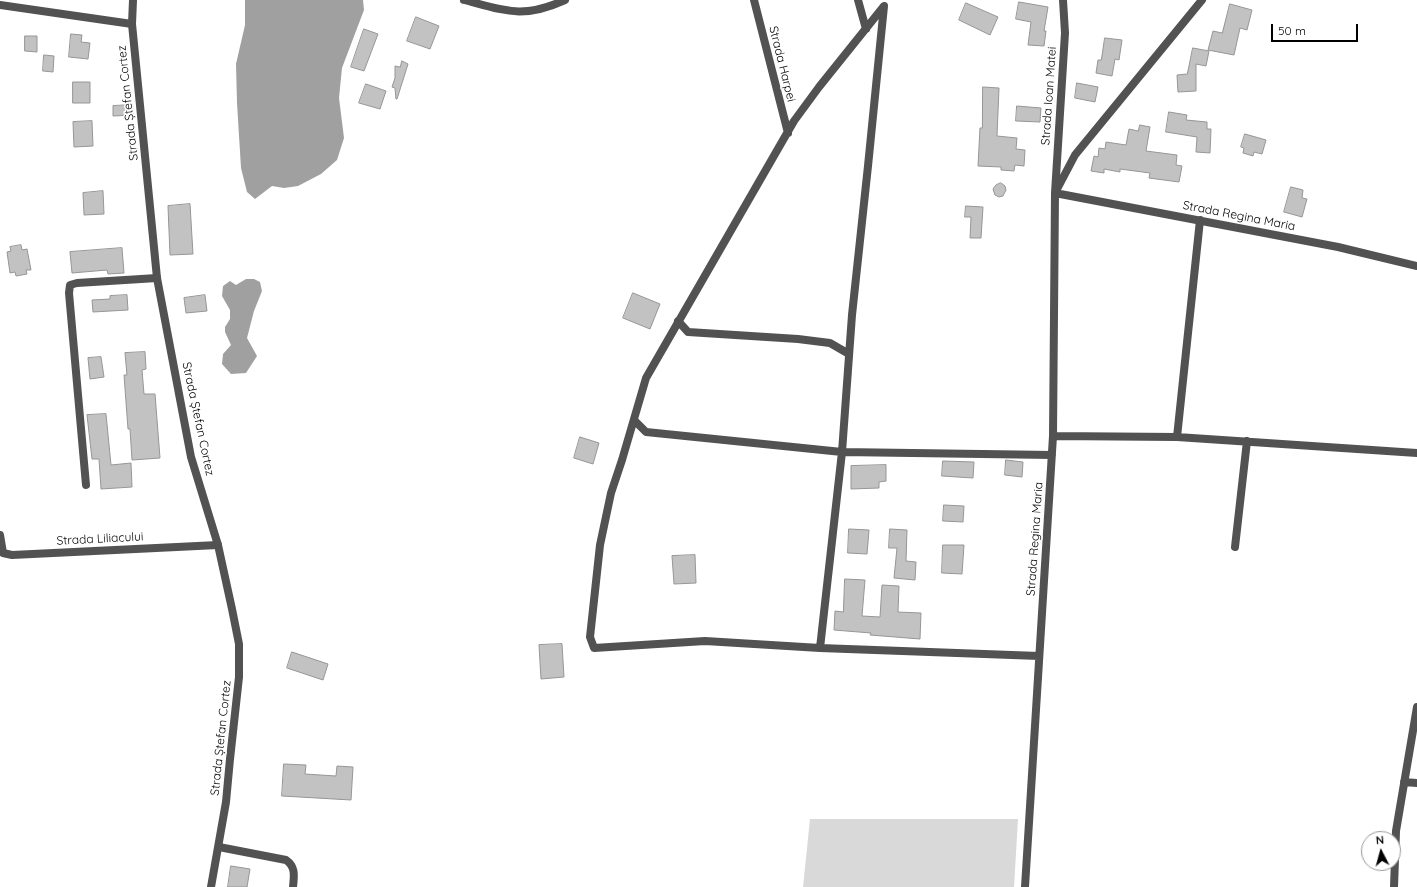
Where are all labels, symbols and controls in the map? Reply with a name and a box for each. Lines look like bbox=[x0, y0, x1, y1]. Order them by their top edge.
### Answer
scale bar bbox=[1273, 16, 1360, 42]
text: 50 m bbox=[1278, 23, 1306, 38]
street label: Strada Harpei bbox=[766, 25, 798, 103]
street label: Strada Ștefan Cortez bbox=[115, 45, 141, 161]
street label: Strada Ioan Matei bbox=[1038, 46, 1060, 146]
street label: Strada Regina Maria bbox=[1182, 198, 1296, 234]
street label: Strada Ștefan Cortez bbox=[179, 361, 217, 477]
street label: Strada Regina Maria bbox=[1024, 481, 1046, 597]
street label: Strada Liliacului bbox=[56, 530, 144, 548]
street label: Strada Ștefan Cortez bbox=[208, 680, 234, 796]
north arrow bbox=[1361, 831, 1401, 871]
text: N bbox=[1375, 833, 1385, 847]

